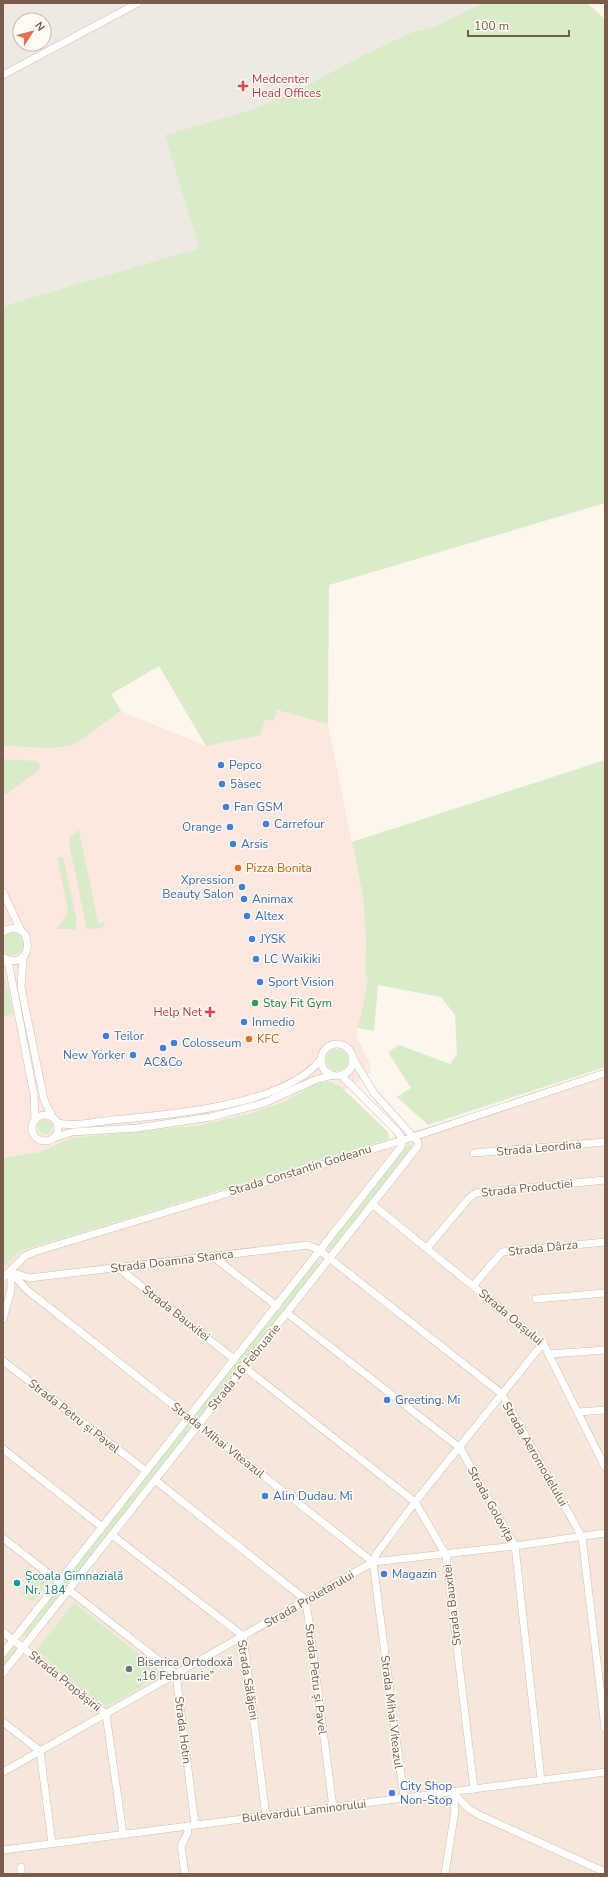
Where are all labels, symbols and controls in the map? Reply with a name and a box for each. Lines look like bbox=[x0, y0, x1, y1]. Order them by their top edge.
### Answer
north arrow bbox=[12, 12, 52, 52]
scale bar bbox=[468, 12, 569, 38]
text: 100 m bbox=[474, 18, 509, 34]
text: N bbox=[31, 19, 48, 34]
place label: Medcenter Head Offices bbox=[252, 71, 321, 101]
marker: Medcenter Head Offices bbox=[237, 80, 249, 92]
place label: Pepco bbox=[229, 757, 262, 773]
marker: Pepco bbox=[216, 760, 226, 770]
place label: 5àsec bbox=[230, 776, 262, 792]
marker: 5àsec bbox=[217, 779, 227, 789]
place label: Fan GSM bbox=[234, 799, 283, 815]
marker: Fan GSM bbox=[221, 802, 231, 812]
place label: Carrefour bbox=[274, 816, 325, 832]
place label: Orange bbox=[182, 819, 222, 835]
marker: Carrefour bbox=[261, 819, 271, 829]
marker: Orange bbox=[225, 822, 235, 832]
place label: Arsis bbox=[241, 836, 269, 852]
marker: Arsis bbox=[228, 839, 238, 849]
place label: Pizza Bonita bbox=[246, 860, 312, 876]
marker: Pizza Bonita bbox=[233, 863, 243, 873]
place label: Xpression Beauty Salon bbox=[162, 872, 234, 902]
marker: Xpression Beauty Salon bbox=[237, 882, 247, 892]
place label: Animax bbox=[252, 891, 294, 907]
marker: Animax bbox=[239, 894, 249, 904]
place label: Altex bbox=[255, 908, 285, 924]
marker: Altex bbox=[242, 911, 252, 921]
place label: JYSK bbox=[259, 931, 286, 947]
marker: JYSK bbox=[247, 934, 257, 944]
place label: LC Waikiki bbox=[264, 951, 320, 967]
marker: LC Waikiki bbox=[251, 954, 261, 964]
place label: Sport Vision bbox=[268, 974, 334, 990]
marker: Sport Vision bbox=[255, 977, 265, 987]
place label: Stay Fit Gym bbox=[263, 995, 332, 1011]
marker: Stay Fit Gym bbox=[250, 998, 260, 1008]
place label: Help Net bbox=[153, 1004, 203, 1020]
marker: Help Net bbox=[205, 1007, 215, 1017]
place label: Inmedio bbox=[252, 1014, 295, 1030]
marker: Inmedio bbox=[239, 1017, 249, 1027]
place label: Teilor bbox=[114, 1028, 145, 1044]
marker: Teilor bbox=[101, 1031, 111, 1041]
place label: KFC bbox=[257, 1031, 279, 1047]
marker: KFC bbox=[244, 1034, 254, 1044]
place label: Colosseum bbox=[182, 1035, 241, 1051]
marker: Colosseum bbox=[169, 1038, 179, 1048]
marker: AC&Co bbox=[158, 1043, 168, 1053]
place label: New Yorker bbox=[63, 1047, 126, 1063]
marker: New Yorker bbox=[128, 1050, 138, 1060]
place label: AC&Co bbox=[143, 1054, 183, 1070]
street label: Strada Leordina bbox=[496, 1136, 582, 1160]
street label: Strada Constantin Godeanu bbox=[227, 1141, 373, 1199]
street label: Strada Productiei bbox=[480, 1175, 574, 1201]
street label: Strada Dârza bbox=[507, 1236, 579, 1260]
street label: Strada Doamna Stanca bbox=[110, 1246, 234, 1276]
street label: Strada Bauxitei bbox=[139, 1281, 213, 1345]
street label: Strada Oașului bbox=[475, 1285, 547, 1349]
street label: Strada 16 Februarie bbox=[204, 1321, 284, 1413]
street label: Strada Petru și Pavel bbox=[25, 1375, 123, 1457]
place label: Greeting. Mi bbox=[395, 1392, 460, 1408]
marker: Greeting. Mi bbox=[382, 1395, 392, 1405]
street label: Strada Mihai Viteazul bbox=[168, 1398, 268, 1482]
street label: Strada Aeromodelului bbox=[499, 1399, 571, 1509]
street label: Strada Golovița bbox=[464, 1464, 518, 1544]
place label: Alin Dudau. Mi bbox=[273, 1488, 353, 1504]
marker: Alin Dudau. Mi bbox=[260, 1491, 270, 1501]
street label: Strada Bauxitei bbox=[439, 1563, 465, 1647]
place label: Magazin bbox=[392, 1566, 437, 1582]
street label: Strada Proletarului bbox=[261, 1567, 357, 1631]
place label: Școala Gimnazială Nr. 184 bbox=[25, 1568, 123, 1598]
marker: Magazin bbox=[379, 1569, 389, 1579]
marker: Școala Gimnazială Nr. 184 bbox=[12, 1578, 22, 1588]
street label: Strada Petru și Pavel bbox=[301, 1622, 331, 1736]
street label: Strada Sălăjeni bbox=[234, 1639, 262, 1721]
street label: Strada Propășirii bbox=[25, 1647, 105, 1715]
place label: Biserica Ortodoxă „16 Februarie” bbox=[137, 1654, 233, 1684]
street label: Strada Mihai Viteazul bbox=[377, 1654, 407, 1770]
marker: Biserica Ortodoxă „16 Februarie” bbox=[124, 1664, 134, 1674]
street label: Strada Hotin bbox=[171, 1695, 195, 1765]
place label: City Shop Non-Stop bbox=[400, 1778, 452, 1808]
marker: City Shop Non-Stop bbox=[387, 1788, 397, 1798]
street label: Bulevardul Laminorului bbox=[241, 1795, 367, 1827]

